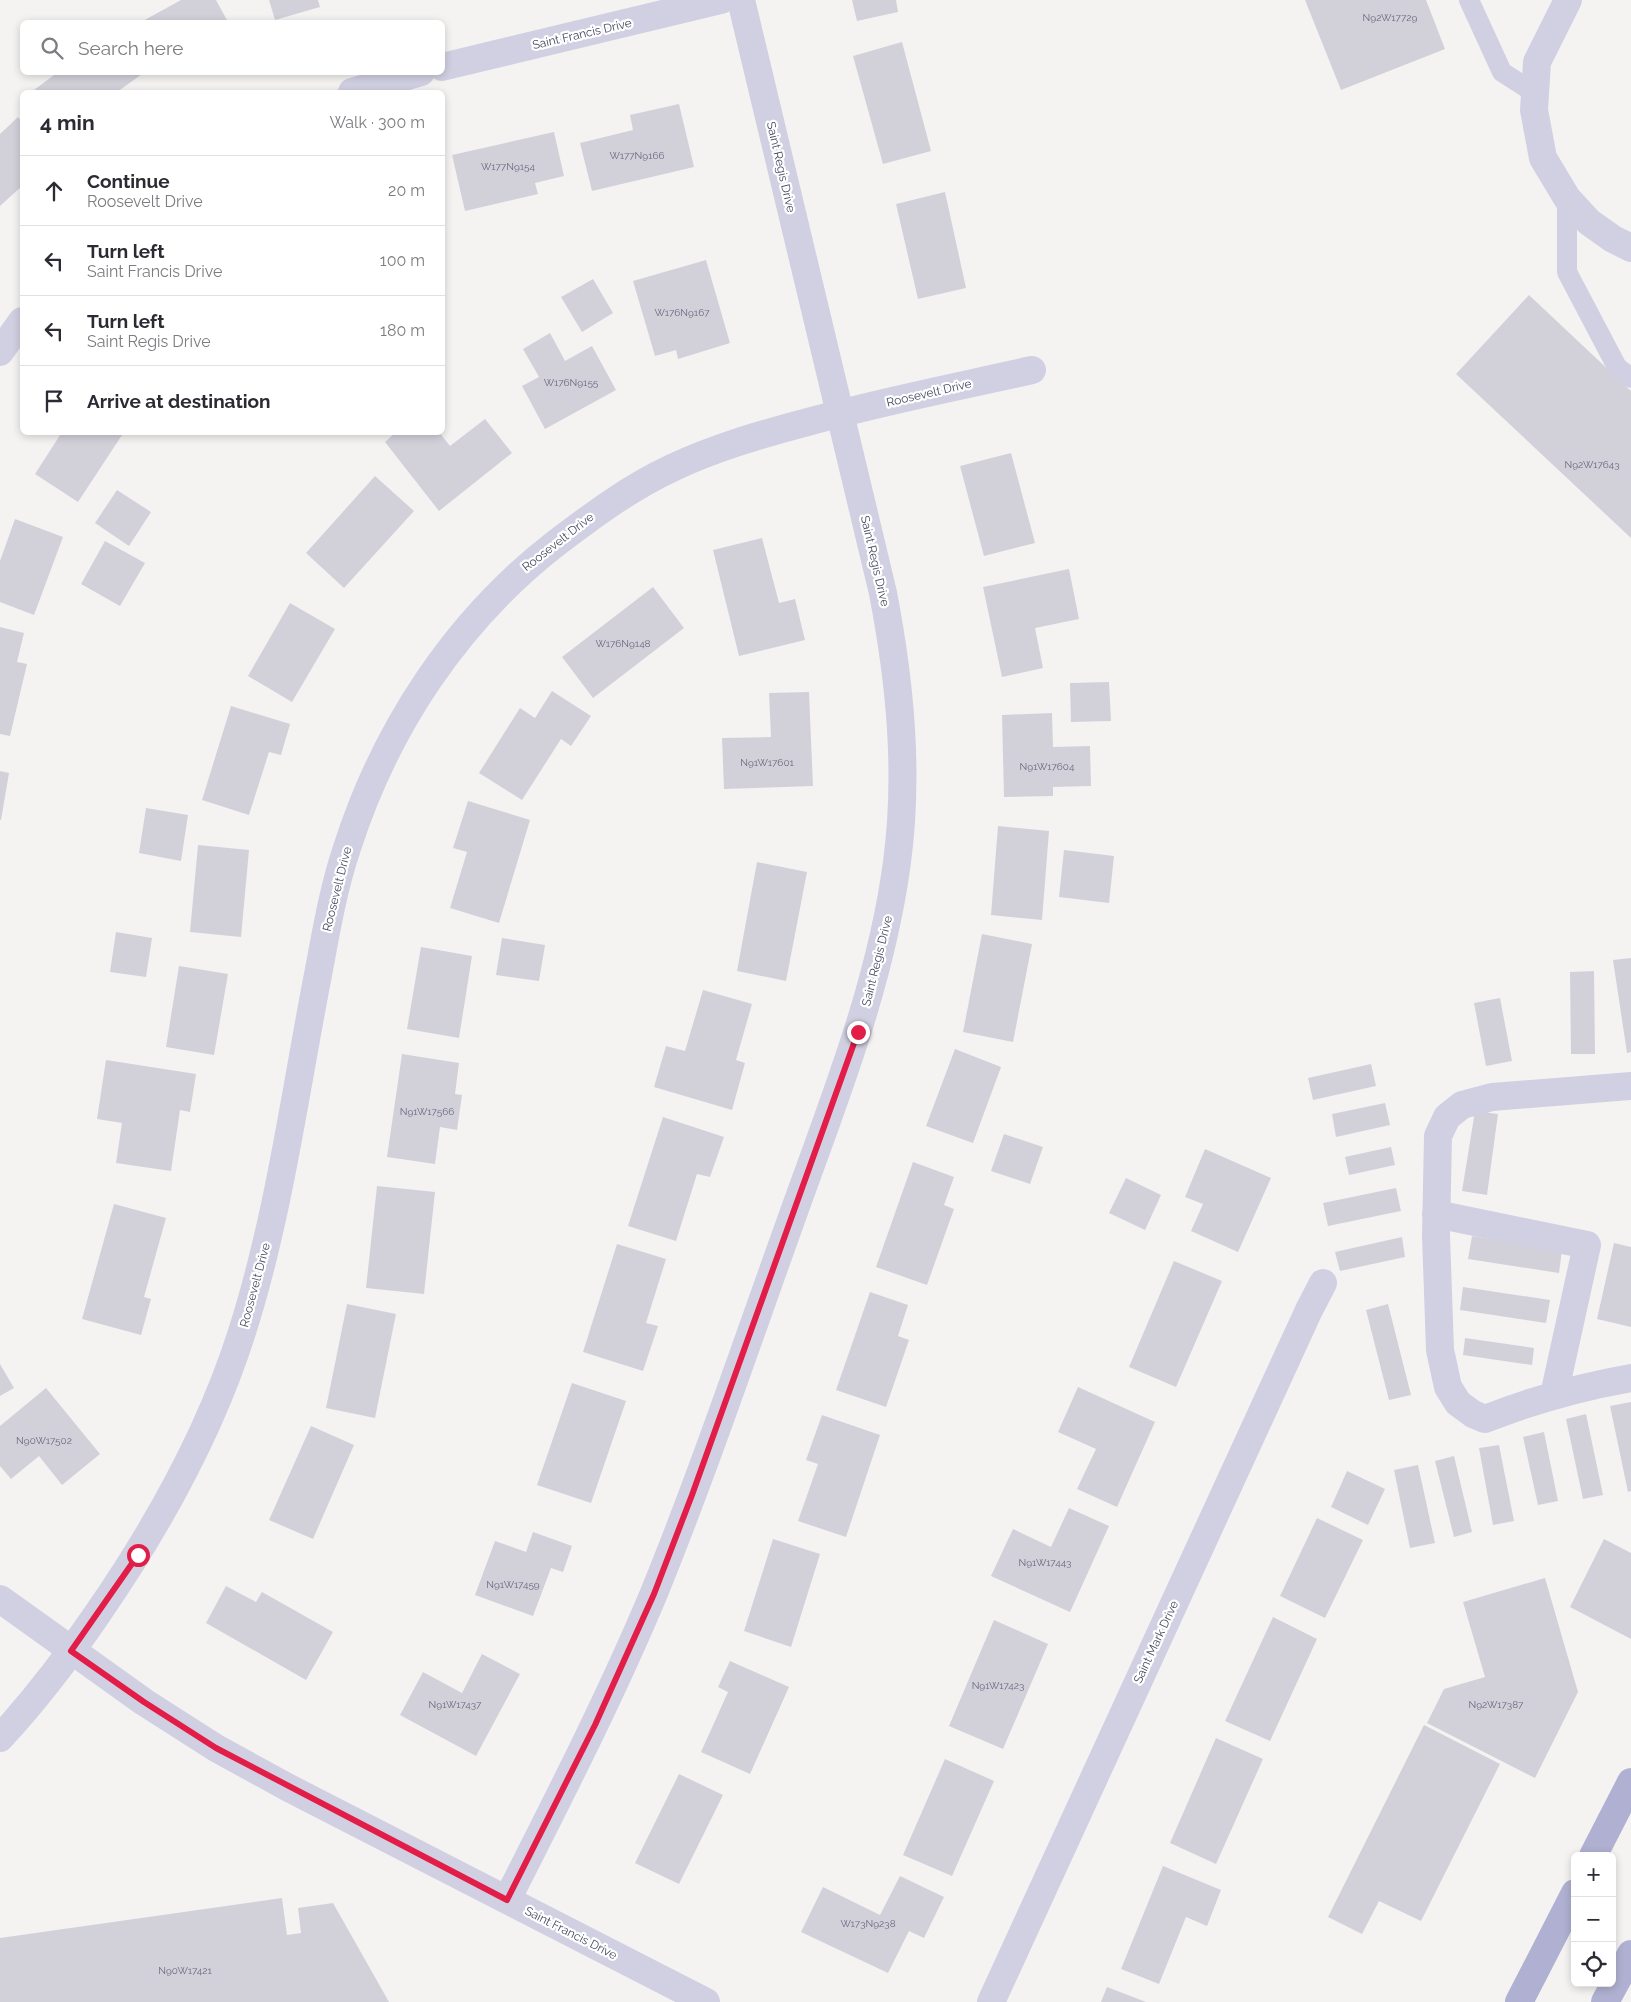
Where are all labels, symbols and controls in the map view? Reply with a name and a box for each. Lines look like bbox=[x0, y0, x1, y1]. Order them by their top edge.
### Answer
house number: N92W17729 bbox=[1363, 12, 1418, 23]
street label: Saint Francis Drive bbox=[531, 16, 633, 52]
search box bbox=[20, 20, 445, 75]
icon: search bbox=[38, 34, 66, 62]
text: Search here bbox=[78, 37, 184, 59]
text: 4 min bbox=[40, 110, 95, 135]
text: Walk · 300 m bbox=[329, 113, 425, 132]
street label: Saint Regis Drive bbox=[764, 120, 798, 214]
house number: W177N9166 bbox=[609, 150, 665, 161]
house number: W177N9154 bbox=[481, 161, 536, 172]
text: Continue bbox=[87, 170, 170, 192]
icon: ahead bbox=[40, 177, 68, 205]
text: 20 m bbox=[388, 181, 425, 200]
text: Roosevelt Drive bbox=[87, 192, 203, 211]
text: Turn left bbox=[87, 240, 164, 262]
icon: left bbox=[40, 247, 68, 275]
text: 100 m bbox=[380, 251, 425, 270]
text: Saint Francis Drive bbox=[87, 262, 222, 281]
house number: W176N9167 bbox=[654, 307, 710, 318]
text: Turn left bbox=[87, 310, 164, 332]
icon: left bbox=[40, 317, 68, 345]
text: 180 m bbox=[380, 321, 425, 340]
text: Saint Regis Drive bbox=[87, 332, 211, 351]
street label: Roosevelt Drive bbox=[885, 376, 973, 410]
house number: W176N9155 bbox=[544, 377, 599, 388]
icon: arrive bbox=[40, 387, 68, 415]
text: Arrive at destination bbox=[87, 390, 271, 412]
house number: N92W17643 bbox=[1564, 459, 1620, 470]
street label: Roosevelt Drive bbox=[519, 510, 597, 574]
street label: Saint Regis Drive bbox=[858, 514, 892, 608]
house number: W176N9148 bbox=[595, 638, 651, 649]
house number: N91W17601 bbox=[740, 757, 795, 768]
house number: N91W17604 bbox=[1020, 761, 1075, 772]
street label: Roosevelt Drive bbox=[320, 845, 354, 933]
street label: Saint Regis Drive bbox=[859, 914, 895, 1008]
route end bbox=[847, 1021, 870, 1044]
house number: N91W17566 bbox=[400, 1106, 454, 1117]
street label: Roosevelt Drive bbox=[237, 1241, 273, 1329]
house number: N90W17502 bbox=[16, 1435, 72, 1446]
route start bbox=[127, 1544, 150, 1567]
house number: N91W17443 bbox=[1019, 1557, 1071, 1568]
house number: N91W17459 bbox=[486, 1579, 540, 1590]
street label: Saint Mark Drive bbox=[1131, 1598, 1181, 1686]
house number: N91W17423 bbox=[972, 1680, 1024, 1691]
house number: N91W17437 bbox=[429, 1699, 482, 1710]
house number: N92W17387 bbox=[1469, 1699, 1524, 1710]
map controls bbox=[1571, 1852, 1616, 1987]
button: + bbox=[1571, 1852, 1616, 1897]
button: − bbox=[1571, 1897, 1616, 1942]
street label: Saint Francis Drive bbox=[523, 1904, 619, 1962]
house number: W173N9238 bbox=[840, 1918, 896, 1929]
button: locate bbox=[1571, 1942, 1616, 1987]
house number: N90W17421 bbox=[158, 1965, 213, 1976]

